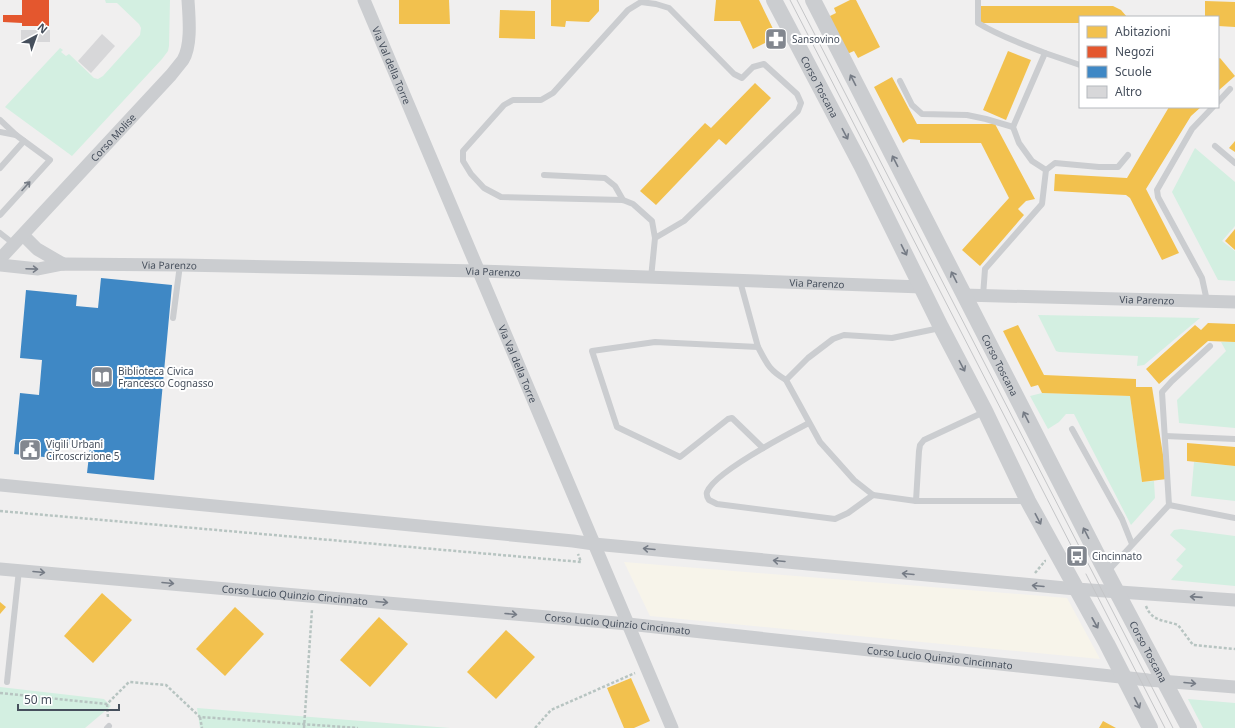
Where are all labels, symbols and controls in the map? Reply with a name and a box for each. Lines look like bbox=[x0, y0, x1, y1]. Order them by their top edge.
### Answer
north arrow bbox=[16, 16, 56, 56]
legend bbox=[1079, 16, 1219, 108]
text: N bbox=[35, 19, 51, 37]
text: Abitazioni bbox=[1115, 23, 1171, 40]
street label: Via Val della Torre bbox=[369, 24, 414, 107]
pharmacy icon: Sansovino bbox=[763, 26, 789, 52]
place label: Sansovino bbox=[792, 32, 840, 46]
text: Negozi bbox=[1115, 43, 1154, 60]
street label: Corso Toscana bbox=[798, 53, 842, 120]
text: Scuole bbox=[1115, 63, 1152, 80]
one-way arrow bbox=[849, 74, 856, 86]
text: Altro bbox=[1115, 83, 1142, 100]
street label: Corso Molise bbox=[87, 110, 139, 164]
one-way arrow bbox=[841, 127, 849, 139]
one-way arrow bbox=[891, 155, 898, 167]
one-way arrow bbox=[21, 182, 30, 192]
one-way arrow bbox=[900, 243, 908, 255]
street label: Via Parenzo bbox=[142, 258, 197, 272]
street label: Via Parenzo bbox=[466, 264, 521, 280]
one-way arrow bbox=[25, 265, 38, 272]
one-way arrow bbox=[950, 271, 957, 283]
street label: Via Parenzo bbox=[789, 275, 845, 291]
street label: Via Parenzo bbox=[1119, 292, 1175, 307]
street label: Via Val della Torre bbox=[495, 323, 541, 405]
street label: Corso Toscana bbox=[978, 331, 1022, 398]
one-way arrow bbox=[958, 360, 966, 372]
library icon: Biblioteca Civica Francesco Cognasso bbox=[89, 364, 115, 390]
place label: Biblioteca Civica Francesco Cognasso bbox=[118, 364, 214, 390]
one-way arrow bbox=[1022, 411, 1030, 423]
public building icon: Vigili Urbani Circoscrizione 5 bbox=[17, 437, 43, 463]
place label: Vigili Urbani Circoscrizione 5 bbox=[46, 437, 120, 463]
one-way arrow bbox=[1035, 513, 1042, 525]
one-way arrow bbox=[1082, 527, 1089, 539]
bus stop icon: Cincinnato bbox=[1064, 543, 1090, 569]
one-way arrow bbox=[643, 545, 656, 553]
place label: Cincinnato bbox=[1092, 549, 1142, 563]
one-way arrow bbox=[773, 558, 786, 565]
one-way arrow bbox=[32, 568, 45, 576]
one-way arrow bbox=[902, 570, 915, 577]
one-way arrow bbox=[161, 580, 174, 587]
street label: Corso Lucio Quinzio Cincinnato bbox=[221, 581, 368, 608]
one-way arrow bbox=[1032, 582, 1045, 589]
one-way arrow bbox=[1190, 594, 1203, 601]
one-way arrow bbox=[375, 599, 388, 606]
one-way arrow bbox=[504, 610, 517, 617]
street label: Corso Lucio Quinzio Cincinnato bbox=[544, 610, 691, 638]
one-way arrow bbox=[1092, 617, 1100, 629]
street label: Corso Toscana bbox=[1126, 618, 1171, 685]
street label: Corso Lucio Quinzio Cincinnato bbox=[866, 643, 1013, 672]
one-way arrow bbox=[1183, 679, 1196, 687]
scale bar bbox=[18, 686, 119, 712]
text: 50 m bbox=[24, 691, 52, 708]
one-way arrow bbox=[1133, 696, 1141, 708]

